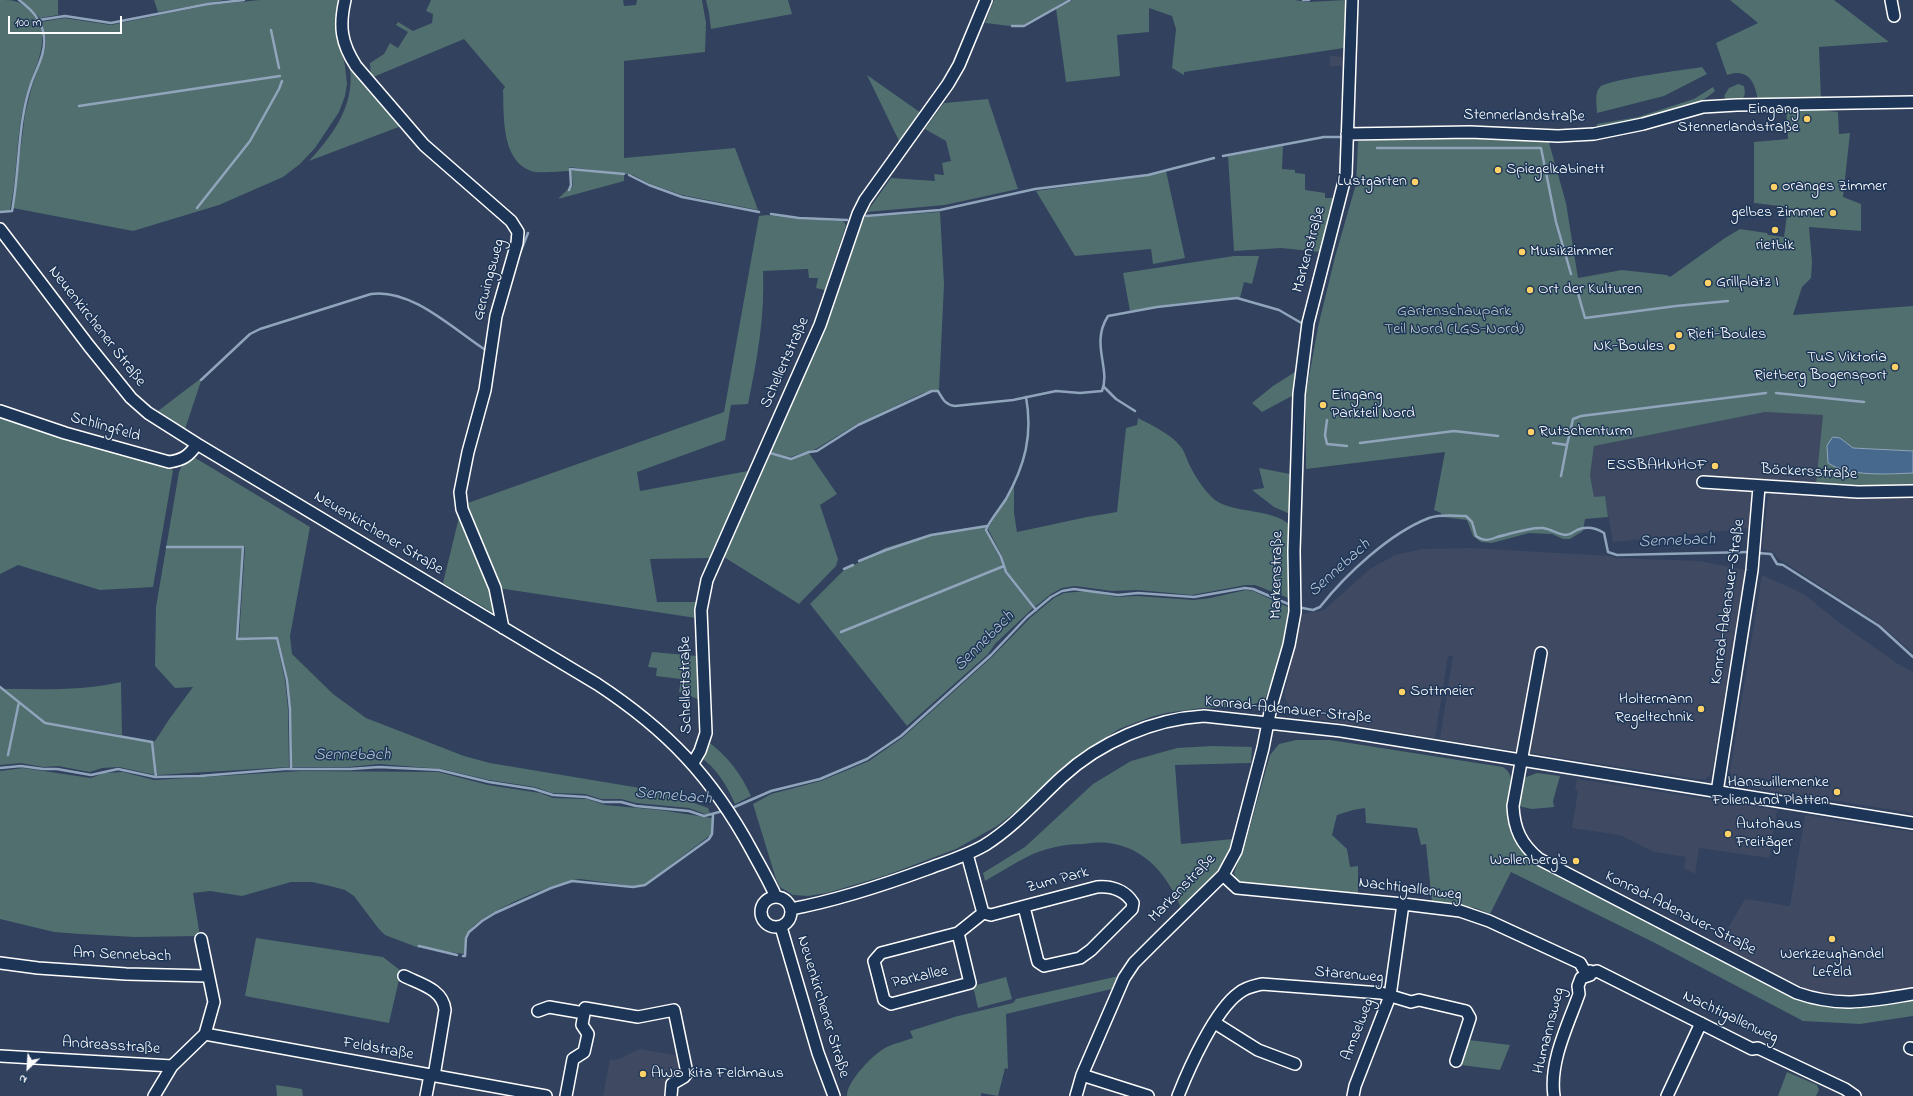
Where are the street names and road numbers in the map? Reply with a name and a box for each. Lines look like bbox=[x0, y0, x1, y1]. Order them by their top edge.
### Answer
street label: Stennerlandstraße bbox=[1463, 106, 1585, 128]
street label: Markenstraße bbox=[1289, 205, 1331, 295]
street label: Gerwingsweg bbox=[470, 237, 510, 323]
street label: Neuenkirchener Straße bbox=[43, 263, 149, 391]
street label: Schellertstraße bbox=[757, 314, 815, 412]
street label: Schlingfeld bbox=[68, 409, 142, 447]
street label: Böckersstraße bbox=[1760, 461, 1858, 485]
street label: Neuenkirchener Straße bbox=[310, 488, 446, 580]
street label: Konrad-Adenauer-Straße bbox=[1708, 518, 1750, 686]
street label: Markenstraße bbox=[1268, 531, 1288, 619]
street label: Schellertstraße bbox=[677, 636, 697, 734]
street label: Konrad-Adenauer-Straße bbox=[1204, 693, 1372, 729]
street label: Markenstraße bbox=[1146, 851, 1220, 927]
street label: Zum Park bbox=[1025, 864, 1091, 898]
street label: Konrad-Adenauer-Straße bbox=[1601, 868, 1759, 960]
street label: Nachtigallenweg bbox=[1357, 874, 1463, 906]
street label: Neuenkirchener Straße bbox=[791, 934, 853, 1080]
street label: Am Sennebach bbox=[72, 945, 172, 967]
street label: Parkallee bbox=[890, 962, 950, 994]
street label: Starenweg bbox=[1314, 963, 1384, 989]
street label: Humannsweg bbox=[1530, 986, 1570, 1076]
street label: Nachtigallenweg bbox=[1679, 987, 1781, 1049]
street label: Amselweg bbox=[1338, 996, 1380, 1064]
street label: Andreasstraße bbox=[61, 1034, 161, 1060]
street label: Feldstraße bbox=[341, 1034, 415, 1066]

